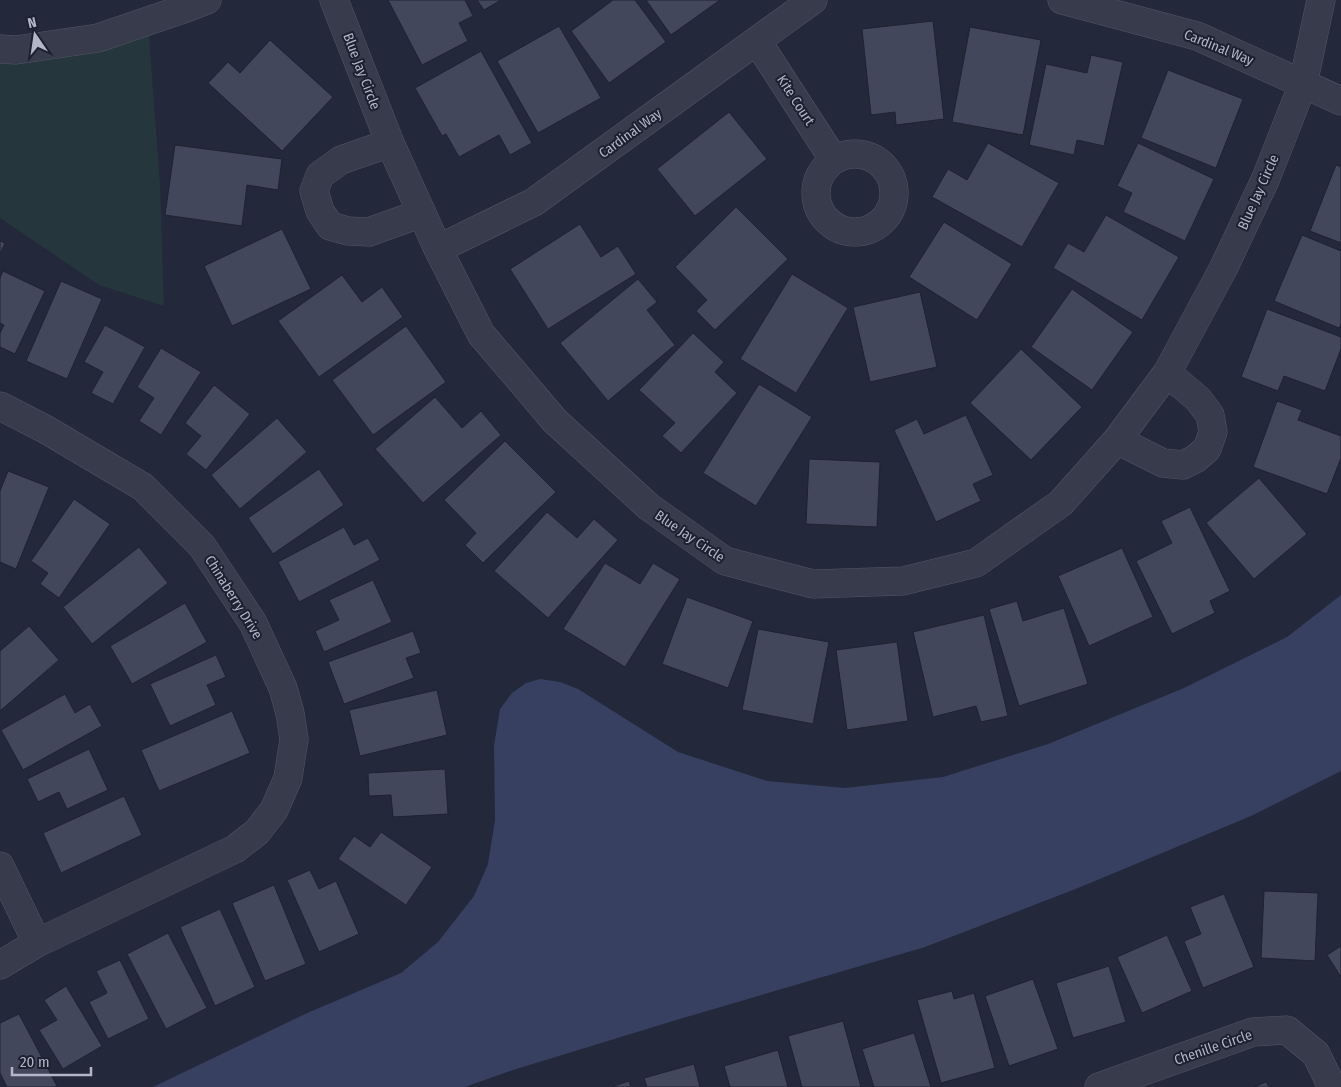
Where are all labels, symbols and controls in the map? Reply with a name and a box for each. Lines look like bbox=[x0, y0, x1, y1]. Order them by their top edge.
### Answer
north arrow bbox=[10, 10, 60, 60]
text: N bbox=[26, 14, 38, 32]
street label: Cardinal Way bbox=[1182, 26, 1257, 69]
street label: Blue Jay Circle bbox=[339, 31, 384, 112]
street label: Kite Court bbox=[773, 72, 818, 129]
street label: Cardinal Way bbox=[596, 105, 666, 162]
street label: Blue Jay Circle bbox=[1234, 152, 1283, 232]
street label: Blue Jay Circle bbox=[652, 507, 728, 566]
street label: Chinaberry Drive bbox=[201, 552, 266, 642]
street label: Chenille Circle bbox=[1172, 1026, 1254, 1069]
scale bar bbox=[12, 1044, 91, 1076]
text: 20 m bbox=[20, 1053, 50, 1071]

